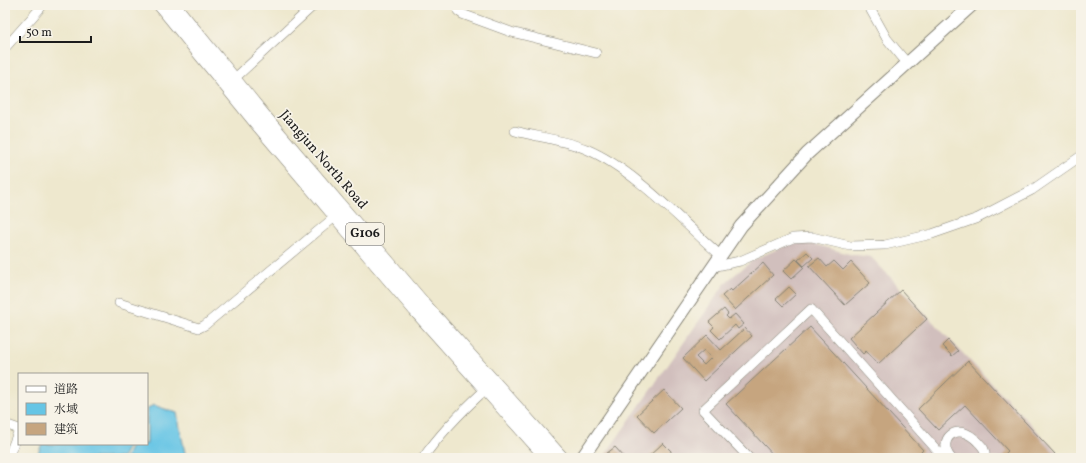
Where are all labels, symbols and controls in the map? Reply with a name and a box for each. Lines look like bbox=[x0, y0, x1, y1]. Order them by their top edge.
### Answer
scale bar bbox=[20, 18, 91, 44]
text: 50 m bbox=[26, 25, 52, 41]
street label: Jiangjun North Road bbox=[275, 106, 371, 214]
road number: G106 bbox=[346, 223, 384, 245]
legend bbox=[18, 373, 148, 445]
text: 道路 bbox=[54, 382, 78, 398]
text: 水域 bbox=[54, 402, 78, 418]
text: 建筑 bbox=[54, 422, 78, 438]

